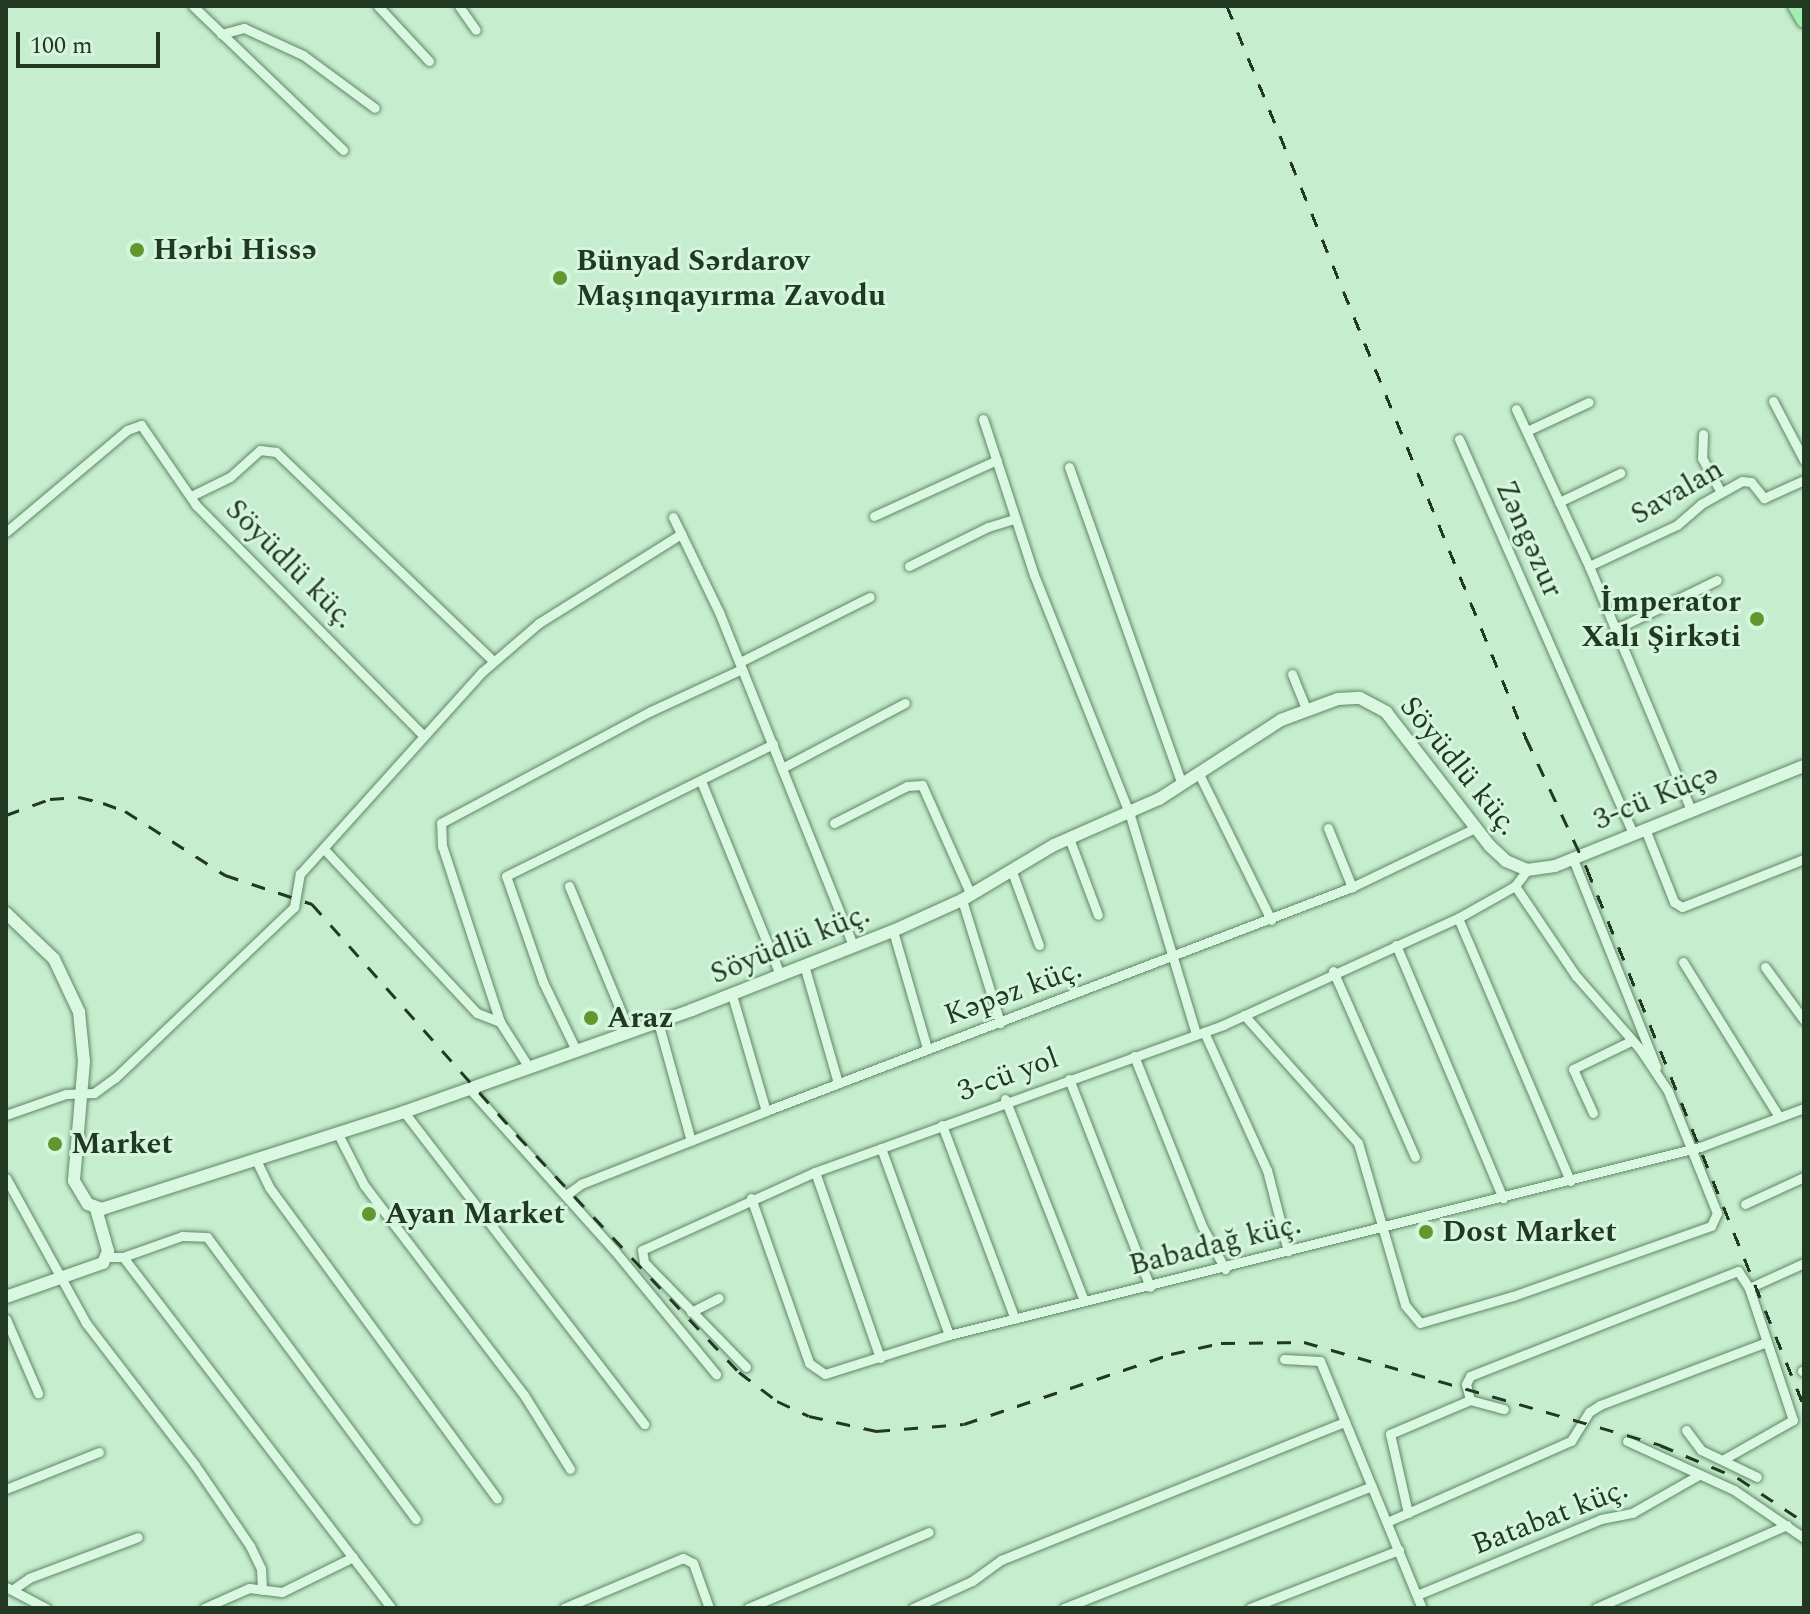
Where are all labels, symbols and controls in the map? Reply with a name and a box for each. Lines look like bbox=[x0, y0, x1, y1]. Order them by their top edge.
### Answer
scale bar bbox=[20, 16, 164, 66]
text: 100 m bbox=[30, 28, 93, 64]
place label: Hərbi Hissə bbox=[153, 232, 317, 268]
marker: Hərbi Hissə bbox=[128, 241, 146, 259]
place label: Bünyad Sərdarov Maşınqayırma Zavodu bbox=[576, 243, 886, 314]
marker: Bünyad Sərdarov Maşınqayırma Zavodu bbox=[551, 269, 569, 287]
street label: Savalan bbox=[1624, 451, 1730, 533]
street label: Zəngəzur bbox=[1487, 475, 1571, 603]
street label: Söyüdlü küç. bbox=[218, 492, 362, 636]
place label: İmperator Xalı Şirkəti bbox=[1581, 584, 1741, 654]
marker: İmperator Xalı Şirkəti bbox=[1748, 610, 1766, 628]
street label: Söyüdlü küç. bbox=[1392, 689, 1526, 843]
street label: 3-cü Küçə bbox=[1588, 756, 1724, 838]
street label: Söyüdlü küç. bbox=[705, 896, 875, 992]
street label: Kəpəz küç. bbox=[939, 951, 1087, 1033]
place label: Araz bbox=[607, 1000, 673, 1036]
marker: Araz bbox=[582, 1009, 600, 1027]
street label: 3-cü yol bbox=[953, 1040, 1063, 1110]
place label: Market bbox=[71, 1126, 173, 1162]
marker: Market bbox=[46, 1135, 64, 1153]
place label: Ayan Market bbox=[385, 1196, 565, 1232]
marker: Ayan Market bbox=[360, 1205, 378, 1223]
street label: Babadağ küç. bbox=[1125, 1206, 1305, 1284]
place label: Dost Market bbox=[1442, 1214, 1617, 1250]
marker: Dost Market bbox=[1417, 1223, 1435, 1241]
street label: Batabat küç. bbox=[1467, 1471, 1633, 1563]

